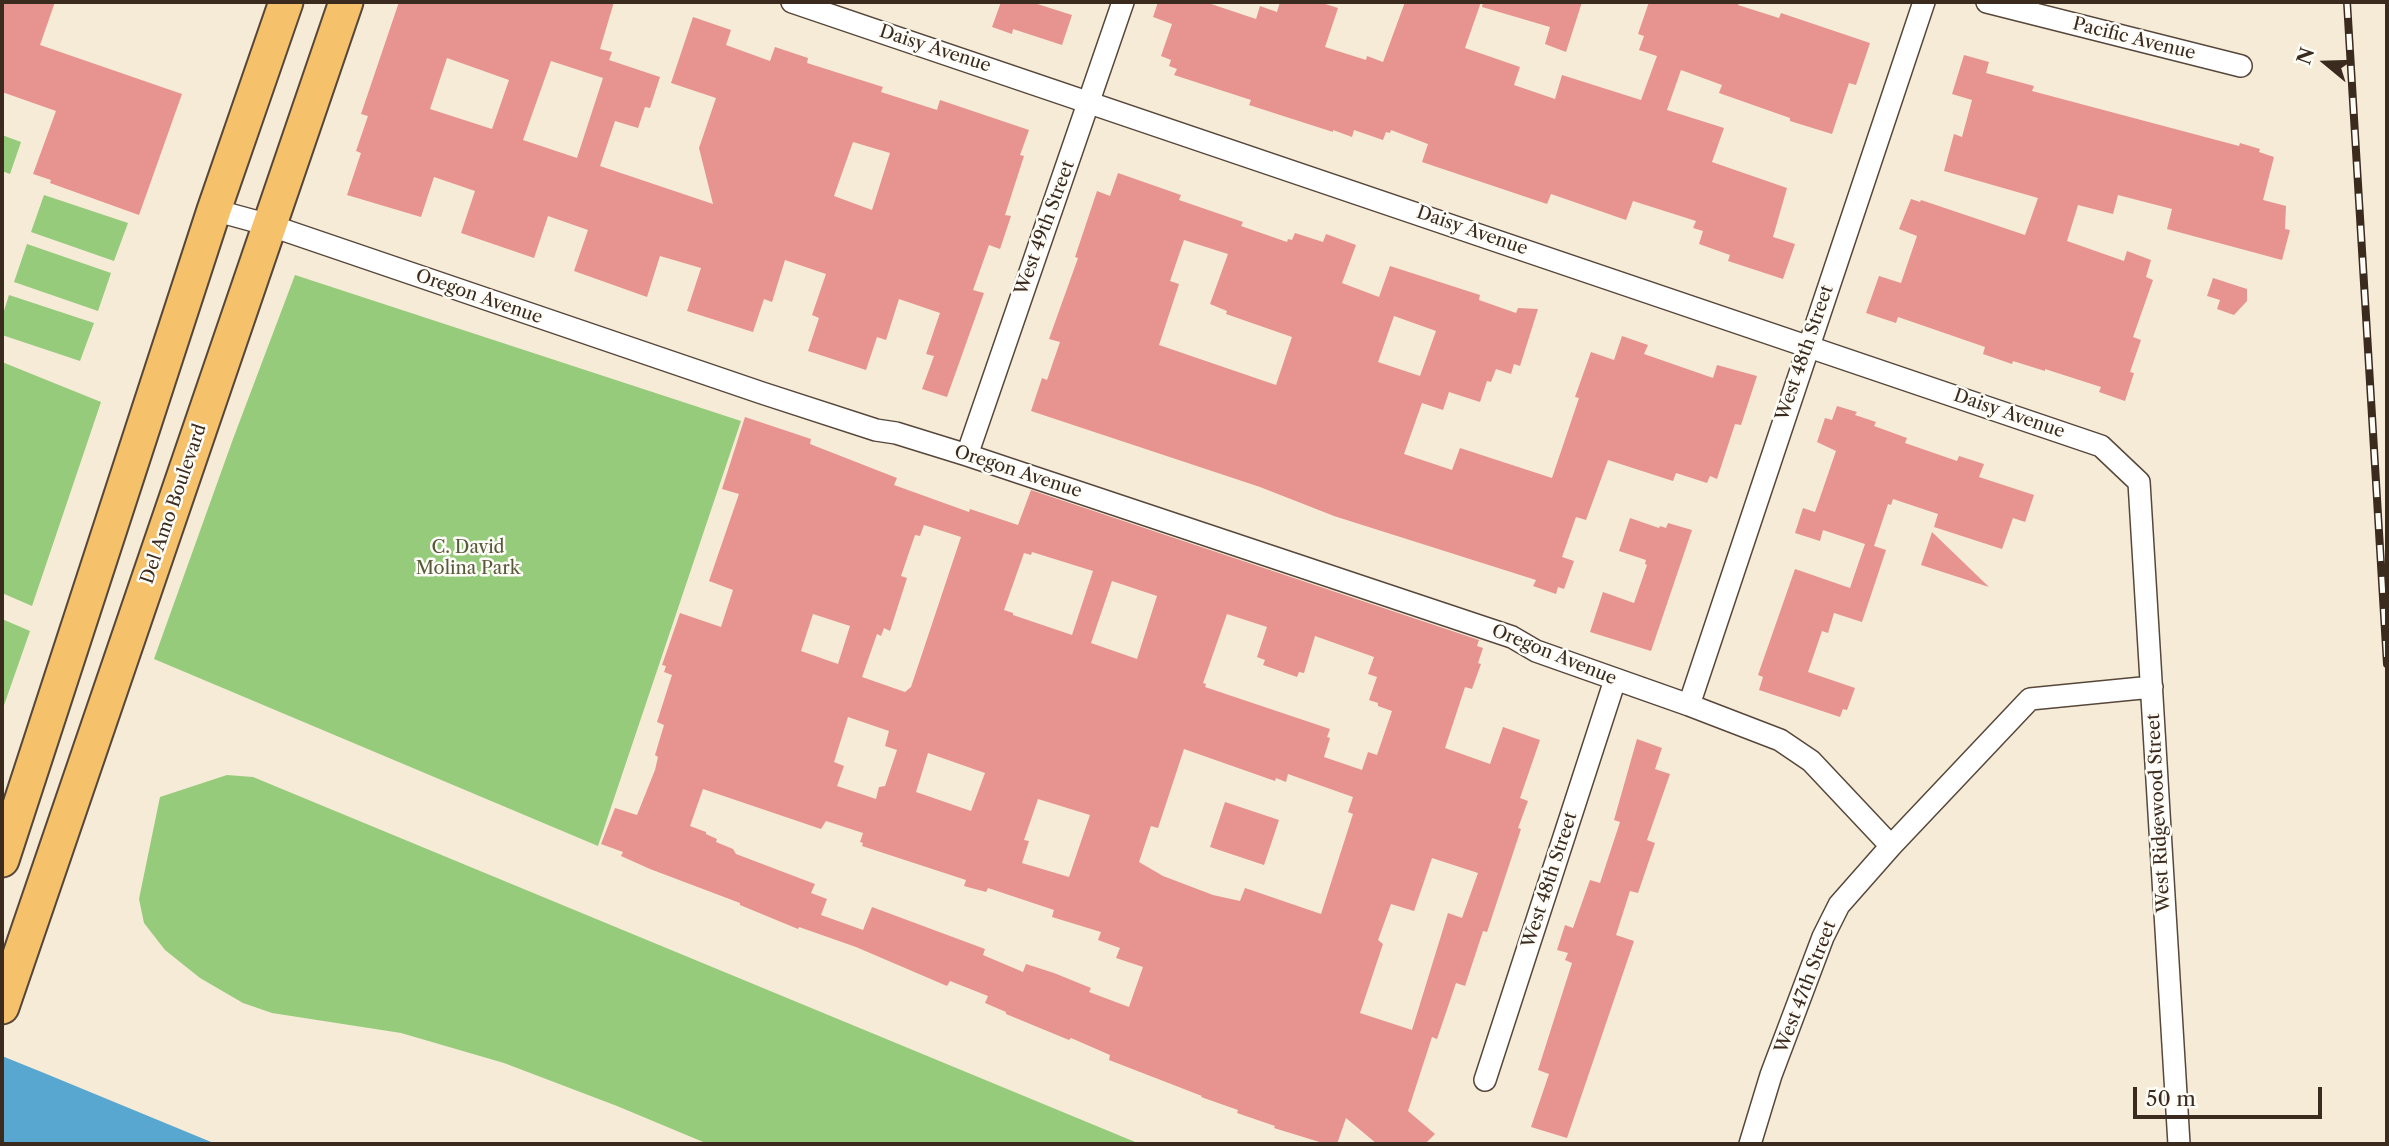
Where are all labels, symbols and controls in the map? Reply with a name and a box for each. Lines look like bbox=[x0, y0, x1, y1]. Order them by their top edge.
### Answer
street label: Pacific Avenue bbox=[2070, 13, 2198, 65]
street label: Daisy Avenue bbox=[876, 21, 994, 77]
north arrow bbox=[2291, 28, 2361, 98]
text: N bbox=[2292, 44, 2319, 68]
street label: West 49th Street bbox=[1011, 158, 1079, 298]
street label: Daisy Avenue bbox=[1414, 202, 1530, 260]
street label: Oregon Avenue bbox=[413, 265, 545, 329]
street label: West 48th Street bbox=[1772, 283, 1838, 423]
street label: Daisy Avenue bbox=[1951, 385, 2067, 443]
street label: Del Amo Boulevard bbox=[137, 421, 211, 587]
street label: Oregon Avenue bbox=[951, 441, 1085, 503]
park label: C. David Molina Park bbox=[416, 537, 520, 580]
street label: Oregon Avenue bbox=[1488, 620, 1620, 690]
street label: West Ridgewood Street bbox=[2143, 713, 2175, 913]
street label: West 48th Street bbox=[1518, 809, 1582, 951]
street label: West 47th Street bbox=[1771, 918, 1841, 1056]
scale bar bbox=[2137, 1072, 2326, 1116]
text: 50 m bbox=[2146, 1086, 2196, 1111]

